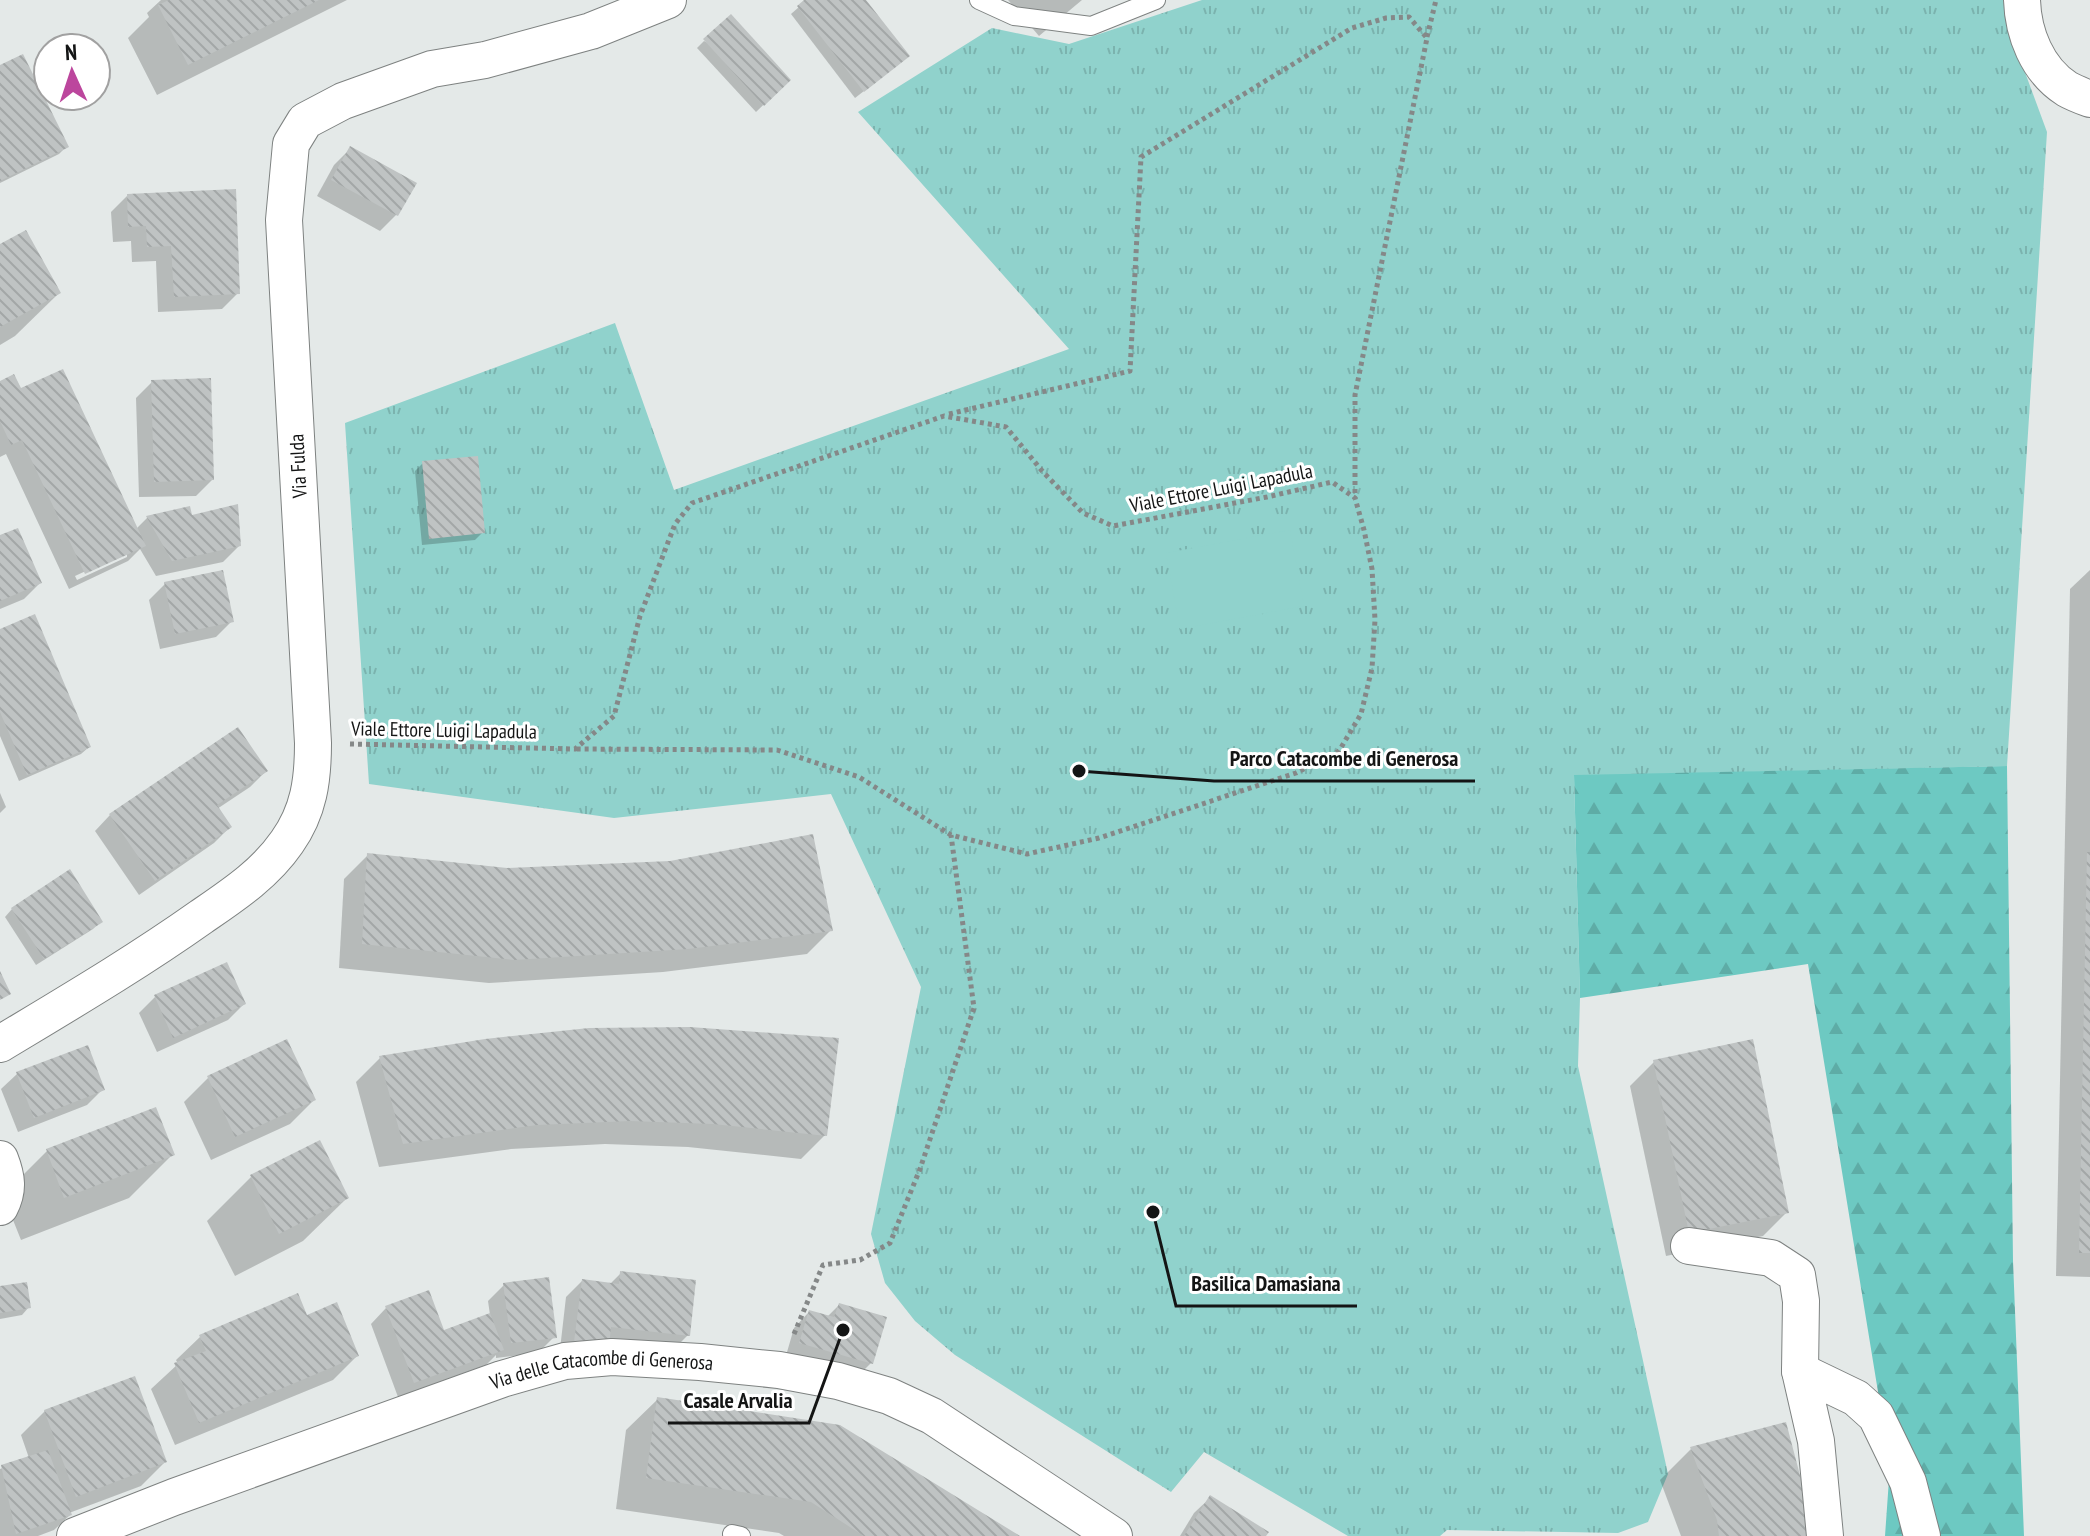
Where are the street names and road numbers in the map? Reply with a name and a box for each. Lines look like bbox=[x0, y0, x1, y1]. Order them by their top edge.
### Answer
street label: Via Fulda bbox=[283, 433, 313, 500]
street label: Viale Ettore Luigi Lapadula bbox=[1126, 458, 1315, 519]
street label: Viale Ettore Luigi Lapadula bbox=[350, 715, 537, 745]
street label: Via delle Catacombe di Generosa bbox=[485, 1344, 714, 1396]

